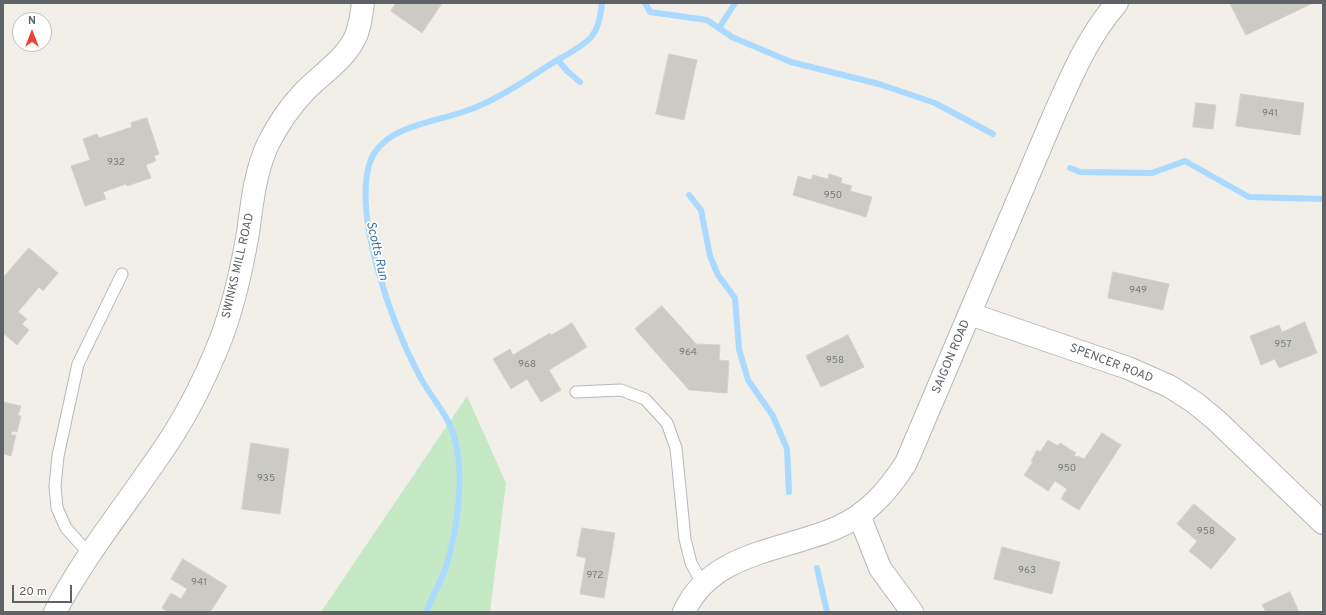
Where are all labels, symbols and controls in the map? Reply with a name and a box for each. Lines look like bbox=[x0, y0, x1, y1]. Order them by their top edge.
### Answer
north arrow bbox=[12, 12, 52, 52]
text: N bbox=[28, 14, 36, 28]
house number: 941 bbox=[1262, 108, 1278, 120]
house number: 932 bbox=[107, 157, 125, 169]
house number: 950 bbox=[824, 190, 842, 202]
street label: SWINKS MILL ROAD bbox=[220, 212, 258, 320]
water label: Scotts Run bbox=[362, 220, 390, 282]
house number: 949 bbox=[1129, 285, 1147, 297]
street label: SAIGON ROAD bbox=[930, 318, 974, 396]
house number: 957 bbox=[1274, 339, 1292, 351]
street label: SPENCER ROAD bbox=[1067, 341, 1155, 387]
house number: 964 bbox=[679, 347, 697, 359]
house number: 958 bbox=[826, 355, 844, 367]
house number: 968 bbox=[518, 359, 536, 371]
house number: 950 bbox=[1058, 463, 1076, 475]
house number: 935 bbox=[257, 473, 275, 485]
house number: 958 bbox=[1197, 526, 1215, 538]
house number: 963 bbox=[1018, 565, 1036, 577]
house number: 972 bbox=[587, 570, 603, 582]
scale bar bbox=[14, 577, 74, 603]
house number: 941 bbox=[191, 577, 207, 589]
text: 20 m bbox=[19, 584, 47, 600]

